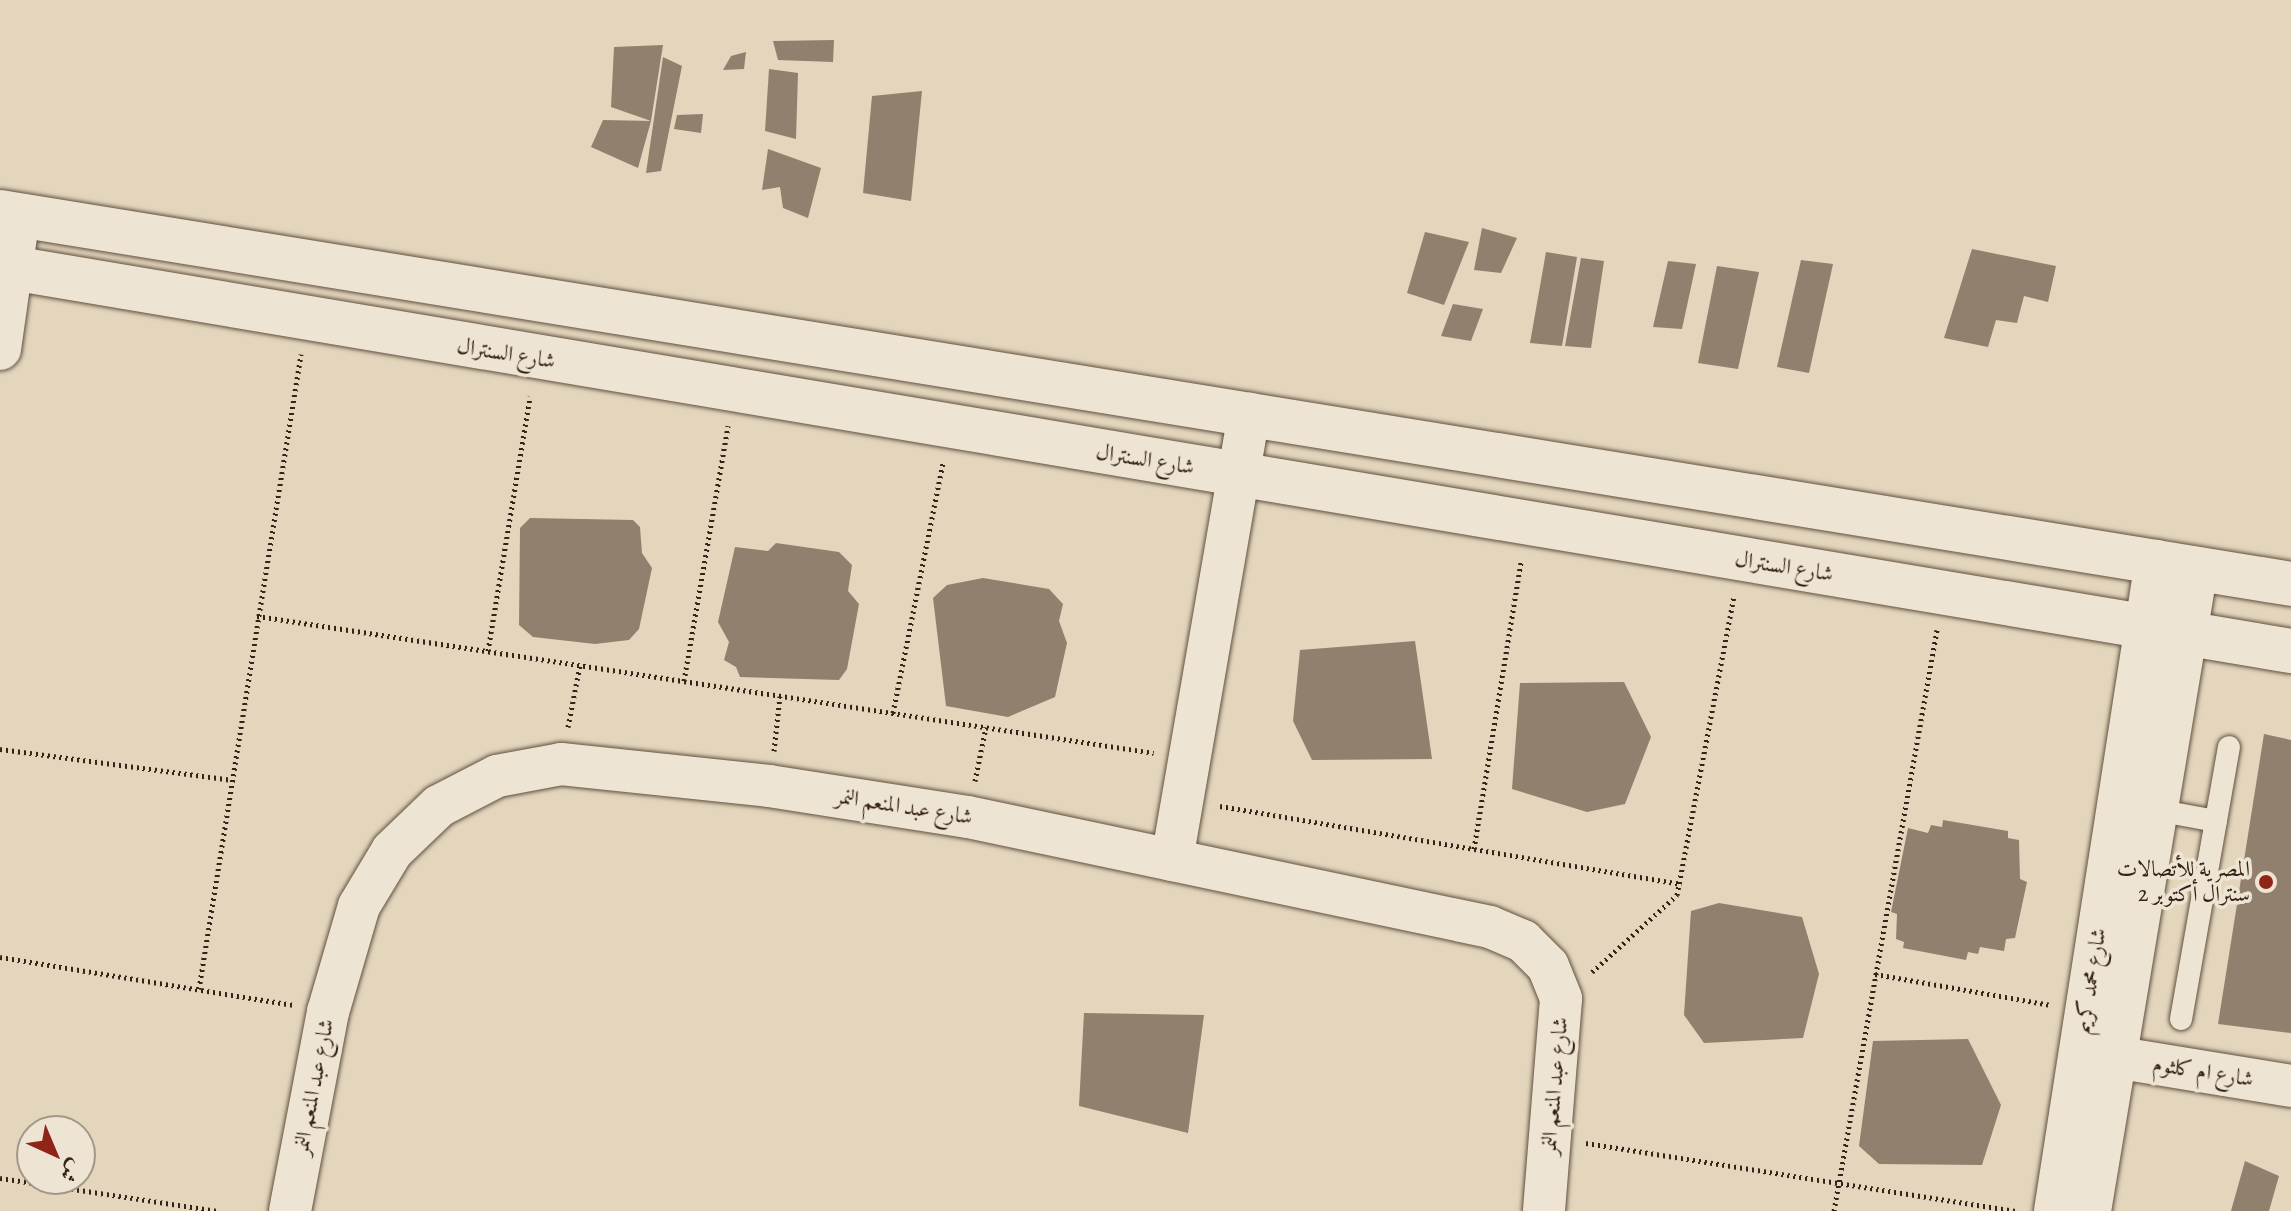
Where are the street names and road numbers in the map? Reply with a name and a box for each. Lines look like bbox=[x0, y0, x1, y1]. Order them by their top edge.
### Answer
street label: شارع السنترال bbox=[455, 333, 557, 375]
street label: شارع السنترال bbox=[1094, 439, 1196, 481]
street label: شارع السنترال bbox=[1733, 546, 1835, 588]
street label: شارع عبد المنعم النمر bbox=[834, 783, 974, 831]
street label: شارع محمد كريم bbox=[2070, 926, 2112, 1036]
street label: شارع عبد المنعم النمر bbox=[1536, 1016, 1574, 1156]
street label: شارع عبد المنعم النمر bbox=[288, 1017, 340, 1157]
street label: شارع ام كلثوم bbox=[2151, 1051, 2255, 1093]

